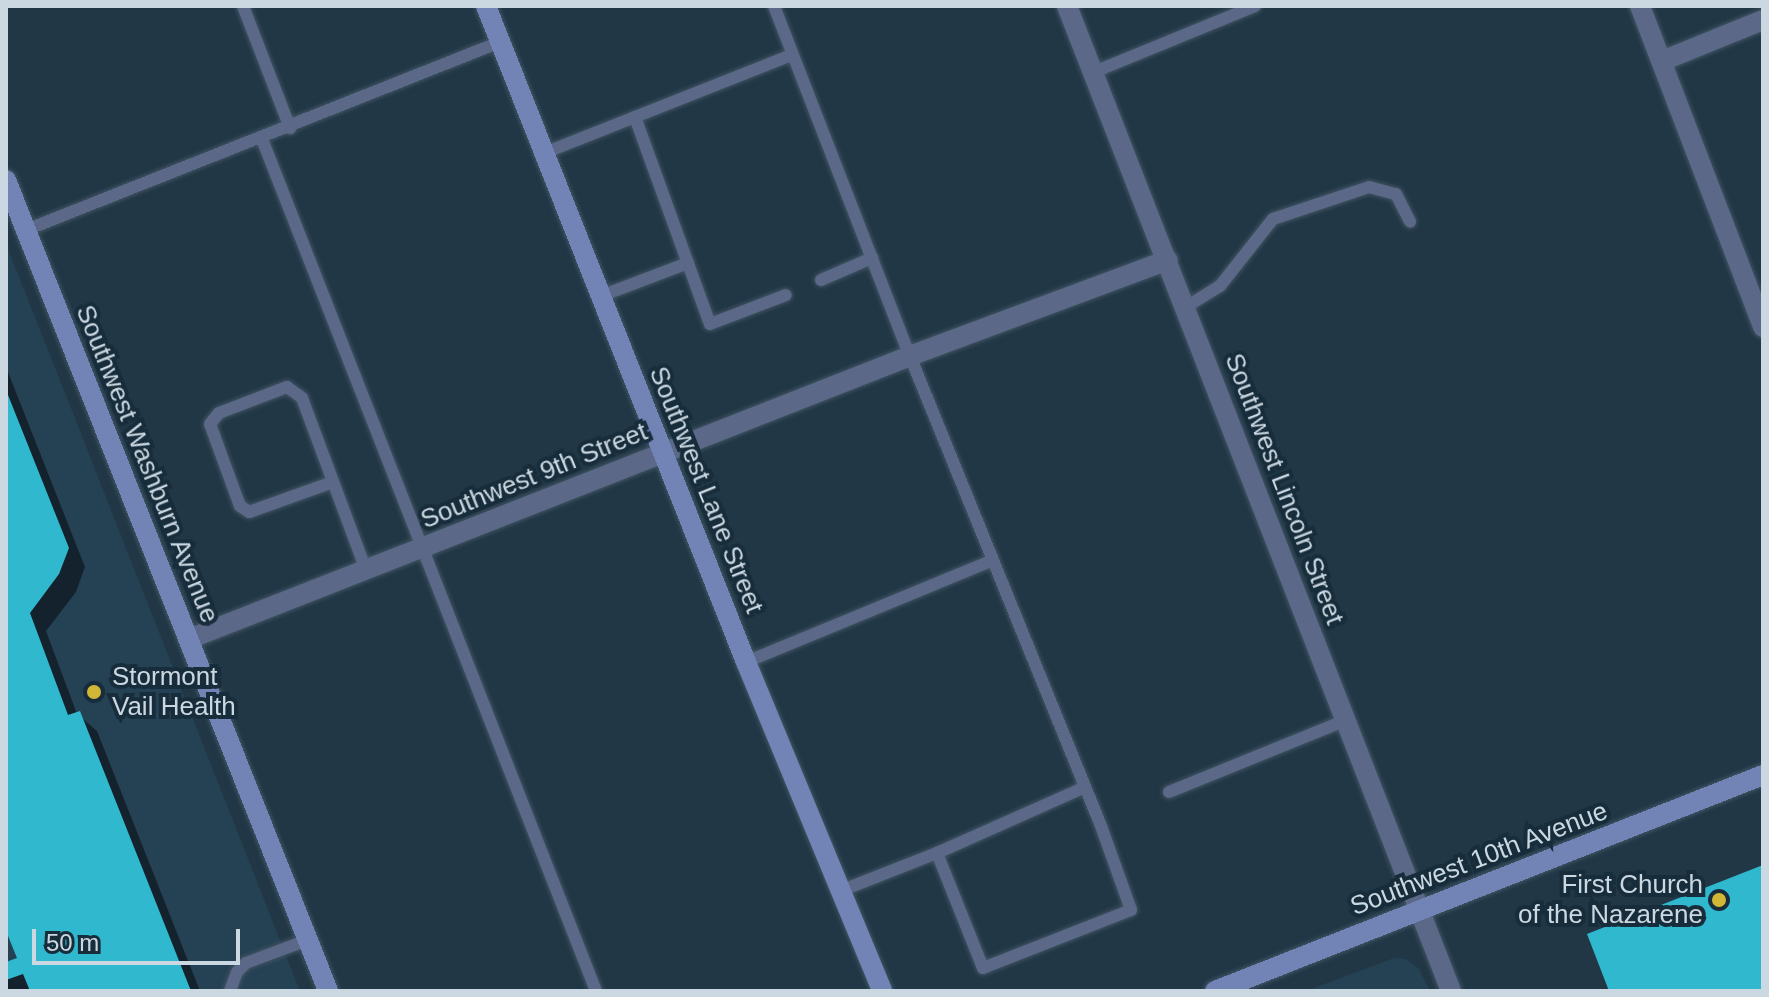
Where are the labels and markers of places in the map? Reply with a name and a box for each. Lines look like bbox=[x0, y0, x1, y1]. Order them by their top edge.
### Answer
place label: Stormont Vail Health bbox=[112, 661, 236, 722]
marker: Stormont Vail Health bbox=[83, 681, 105, 703]
place label: First Church of the Nazarene bbox=[1518, 869, 1703, 930]
marker: First Church of the Nazarene bbox=[1710, 891, 1728, 909]

